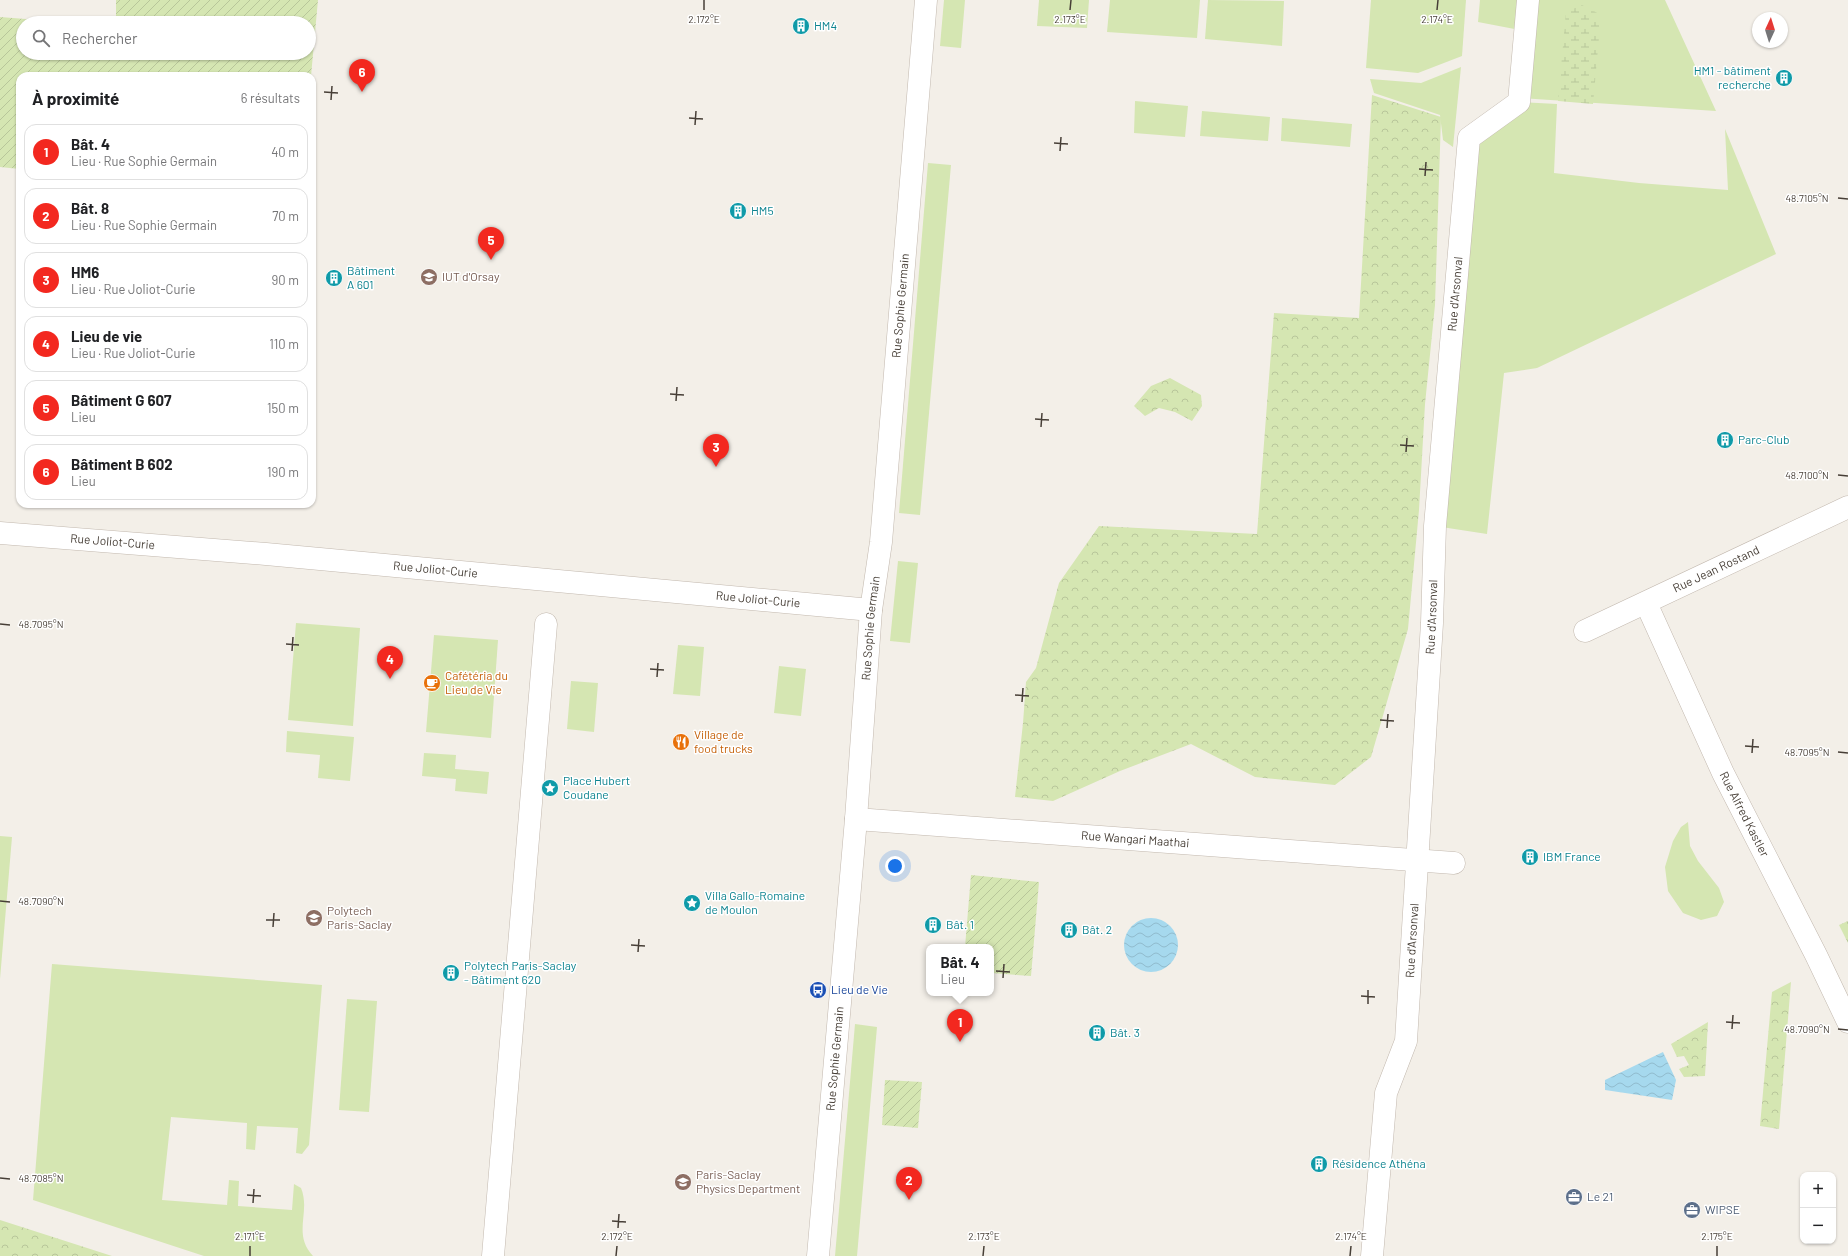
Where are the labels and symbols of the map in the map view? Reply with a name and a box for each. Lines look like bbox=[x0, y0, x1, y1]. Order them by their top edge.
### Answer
north arrow bbox=[1752, 12, 1788, 48]
text: 2.172°E bbox=[688, 13, 720, 25]
text: 2.173°E bbox=[1054, 13, 1086, 25]
text: 2.174°E bbox=[1421, 13, 1453, 25]
building icon: HM4 bbox=[791, 16, 811, 36]
place label: HM4 bbox=[814, 18, 837, 32]
pin: 6 bbox=[349, 59, 375, 92]
place label: HM1 - bâtiment recherche bbox=[1694, 63, 1771, 91]
building icon: HM1 - bâtiment recherche bbox=[1774, 68, 1794, 88]
text: 48.7105°N bbox=[1785, 192, 1829, 204]
building icon: HM5 bbox=[728, 201, 748, 221]
place label: HM5 bbox=[751, 203, 774, 217]
pin: 5 bbox=[478, 227, 504, 260]
street label: Rue Sophie Germain bbox=[888, 253, 911, 358]
street label: Rue d'Arsonval bbox=[1444, 256, 1465, 332]
place label: Bâtiment A 601 bbox=[347, 263, 395, 291]
school or university icon: IUT d'Orsay bbox=[419, 267, 439, 287]
building icon: Bâtiment A 601 bbox=[324, 268, 344, 288]
place label: IUT d'Orsay bbox=[442, 269, 500, 283]
building icon: Parc-Club bbox=[1715, 430, 1735, 450]
place label: Parc-Club bbox=[1738, 432, 1789, 446]
pin: 3 bbox=[703, 434, 729, 467]
text: 48.7100°N bbox=[1785, 469, 1829, 481]
street label: Rue Joliot-Curie bbox=[70, 531, 156, 551]
street label: Rue Jean Rostand bbox=[1670, 542, 1761, 595]
street label: Rue Joliot-Curie bbox=[393, 558, 478, 580]
street label: Rue Sophie Germain bbox=[858, 575, 882, 681]
street label: Rue d'Arsonval bbox=[1422, 579, 1439, 655]
street label: Rue Joliot-Curie bbox=[715, 588, 801, 609]
text: 48.7095°N bbox=[19, 618, 63, 630]
pin: 4 bbox=[377, 646, 403, 679]
place label: Cafétéria du Lieu de Vie bbox=[445, 668, 508, 696]
cafe icon: Cafétéria du Lieu de Vie bbox=[422, 673, 442, 693]
place label: Village de food trucks bbox=[694, 727, 753, 755]
restaurant icon: Village de food trucks bbox=[671, 732, 691, 752]
text: 48.7095°N bbox=[1785, 746, 1829, 758]
street label: Rue Alfred Kastler bbox=[1717, 769, 1773, 859]
place label: Place Hubert Coudane bbox=[563, 773, 630, 801]
place icon: Place Hubert Coudane bbox=[540, 778, 560, 798]
street label: Rue Wangari Maathai bbox=[1081, 828, 1190, 850]
building icon: IBM France bbox=[1520, 847, 1540, 867]
place label: IBM France bbox=[1543, 849, 1601, 863]
your location bbox=[885, 856, 905, 876]
place label: Villa Gallo-Romaine de Moulon bbox=[705, 888, 805, 916]
place icon: Villa Gallo-Romaine de Moulon bbox=[682, 893, 702, 913]
text: 48.7090°N bbox=[18, 895, 64, 907]
place label: Polytech Paris-Saclay bbox=[327, 903, 392, 931]
street label: Rue d'Arsonval bbox=[1402, 903, 1421, 978]
school or university icon: Polytech Paris-Saclay bbox=[304, 908, 324, 928]
building icon: Bât. 1 bbox=[923, 915, 943, 935]
place label: Bât. 1 bbox=[946, 917, 974, 931]
building icon: Bât. 2 bbox=[1059, 920, 1079, 940]
place label: Bât. 2 bbox=[1082, 922, 1112, 936]
place label: Polytech Paris-Saclay - Bâtiment 620 bbox=[464, 958, 577, 986]
building icon: Polytech Paris-Saclay - Bâtiment 620 bbox=[441, 963, 461, 983]
bus stop icon: Lieu de Vie bbox=[808, 980, 828, 1000]
place label: Lieu de Vie bbox=[831, 982, 888, 996]
street label: Rue Sophie Germain bbox=[823, 1006, 846, 1112]
pin: 1 bbox=[947, 1009, 973, 1042]
building icon: Bât. 3 bbox=[1087, 1023, 1107, 1043]
text: 48.7090°N bbox=[1784, 1023, 1830, 1035]
place label: Bât. 3 bbox=[1110, 1025, 1140, 1039]
building icon: Résidence Athéna bbox=[1309, 1154, 1329, 1174]
place label: Résidence Athéna bbox=[1332, 1156, 1426, 1170]
place label: Paris-Saclay Physics Department bbox=[696, 1167, 800, 1195]
pin: 2 bbox=[896, 1167, 922, 1200]
text: 48.7085°N bbox=[19, 1172, 63, 1184]
school or university icon: Paris-Saclay Physics Department bbox=[673, 1172, 693, 1192]
office icon: Le 21 bbox=[1564, 1187, 1584, 1207]
place label: Le 21 bbox=[1587, 1189, 1613, 1203]
office icon: WIPSE bbox=[1682, 1200, 1702, 1220]
place label: WIPSE bbox=[1705, 1202, 1740, 1216]
text: 2.171°E bbox=[235, 1230, 265, 1242]
text: 2.172°E bbox=[601, 1230, 633, 1242]
text: 2.173°E bbox=[968, 1230, 1000, 1242]
text: 2.174°E bbox=[1335, 1230, 1367, 1242]
text: 2.175°E bbox=[1701, 1230, 1733, 1242]

